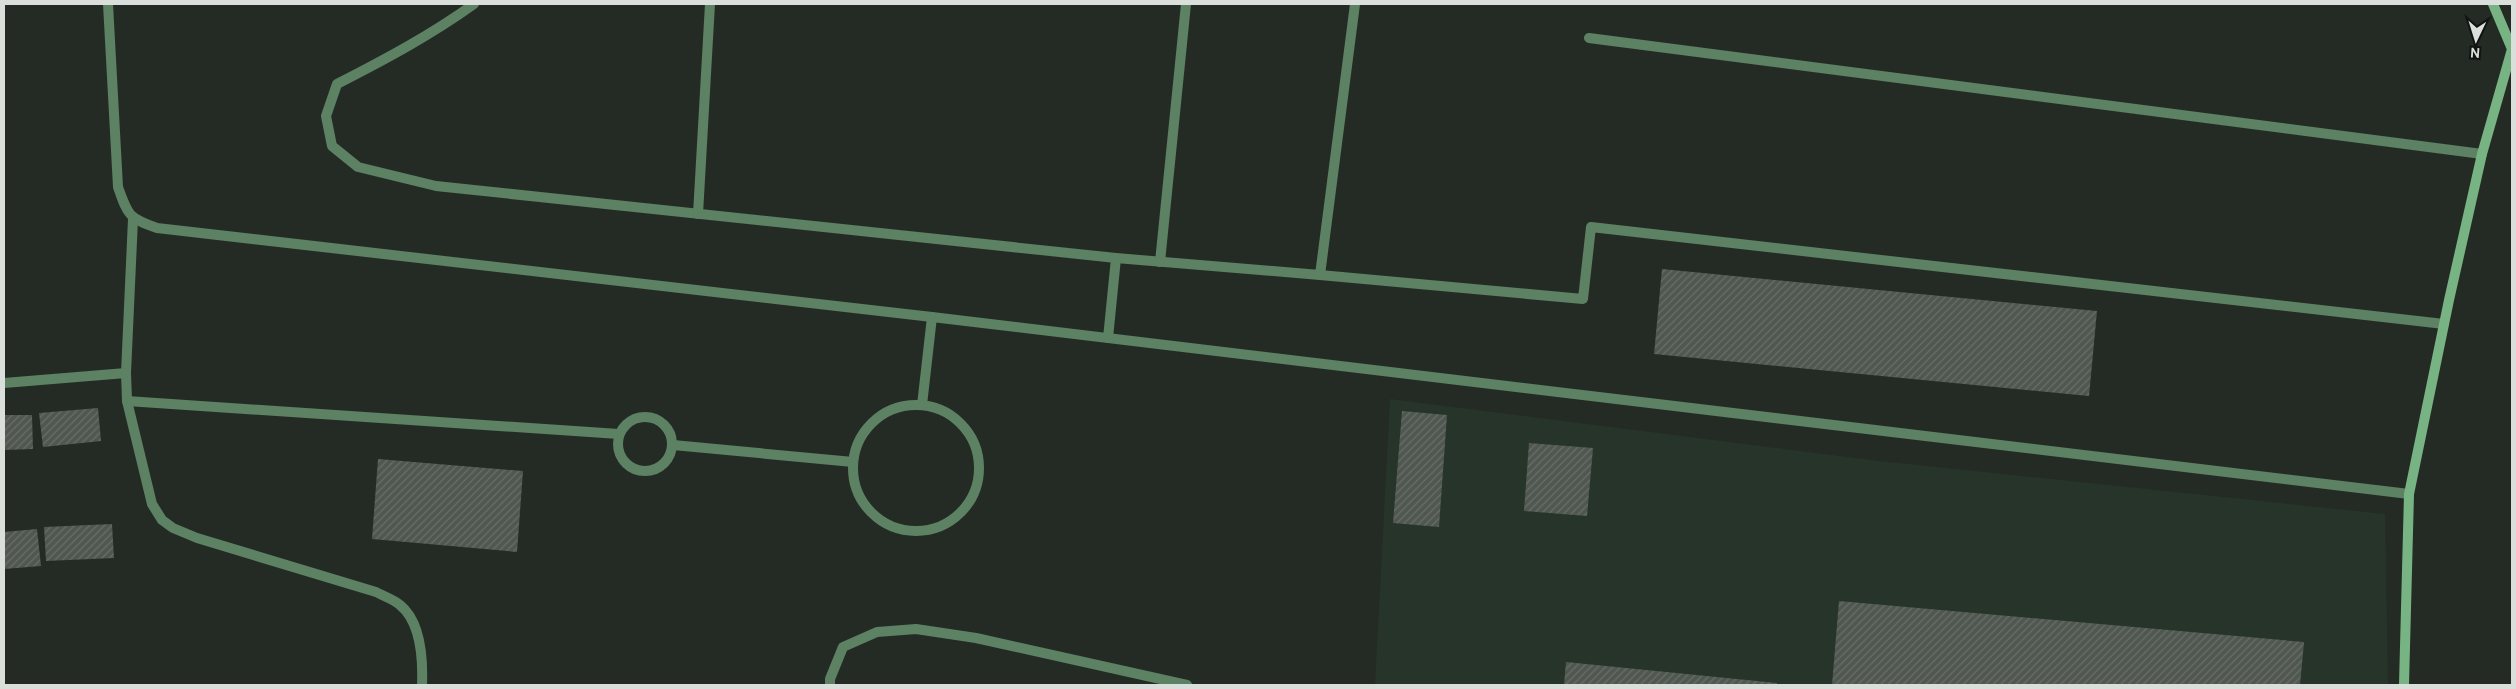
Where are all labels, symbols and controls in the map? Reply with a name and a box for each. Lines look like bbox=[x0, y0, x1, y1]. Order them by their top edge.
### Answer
north arrow bbox=[2451, 15, 2501, 65]
text: N bbox=[2470, 43, 2481, 60]

